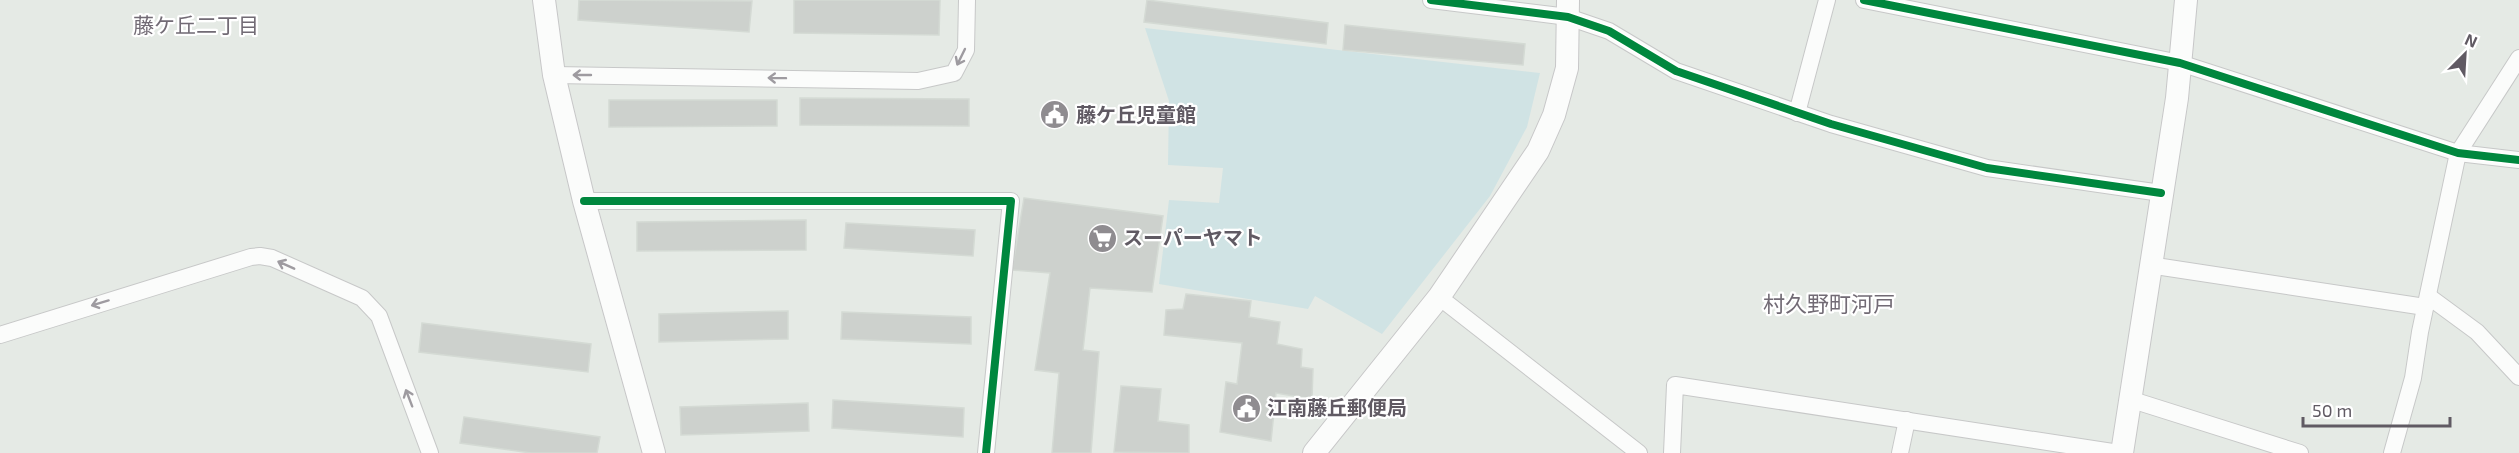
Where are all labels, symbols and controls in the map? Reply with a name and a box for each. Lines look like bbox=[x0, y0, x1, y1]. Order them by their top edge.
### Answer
district label: 藤ケ丘二丁目 bbox=[133, 12, 259, 37]
north arrow bbox=[2435, 24, 2495, 84]
text: N bbox=[2462, 29, 2480, 51]
one-way arrow bbox=[955, 48, 967, 66]
one-way arrow bbox=[572, 69, 592, 81]
one-way arrow bbox=[767, 72, 787, 84]
public building icon: 藤ケ丘児童館 bbox=[1039, 99, 1071, 131]
place label: 藤ケ丘児童館 bbox=[1076, 102, 1196, 126]
supermarket icon: スーパーヤマト bbox=[1086, 222, 1118, 254]
place label: スーパーヤマト bbox=[1123, 225, 1263, 249]
one-way arrow bbox=[278, 258, 296, 270]
district label: 村久野町河戸 bbox=[1763, 290, 1895, 316]
one-way arrow bbox=[91, 298, 110, 309]
one-way arrow bbox=[403, 389, 414, 408]
scale bar bbox=[2303, 390, 2450, 428]
public building icon: 江南藤丘郵便局 bbox=[1230, 392, 1262, 424]
place label: 江南藤丘郵便局 bbox=[1267, 395, 1407, 419]
text: 50 m bbox=[2312, 399, 2352, 421]

